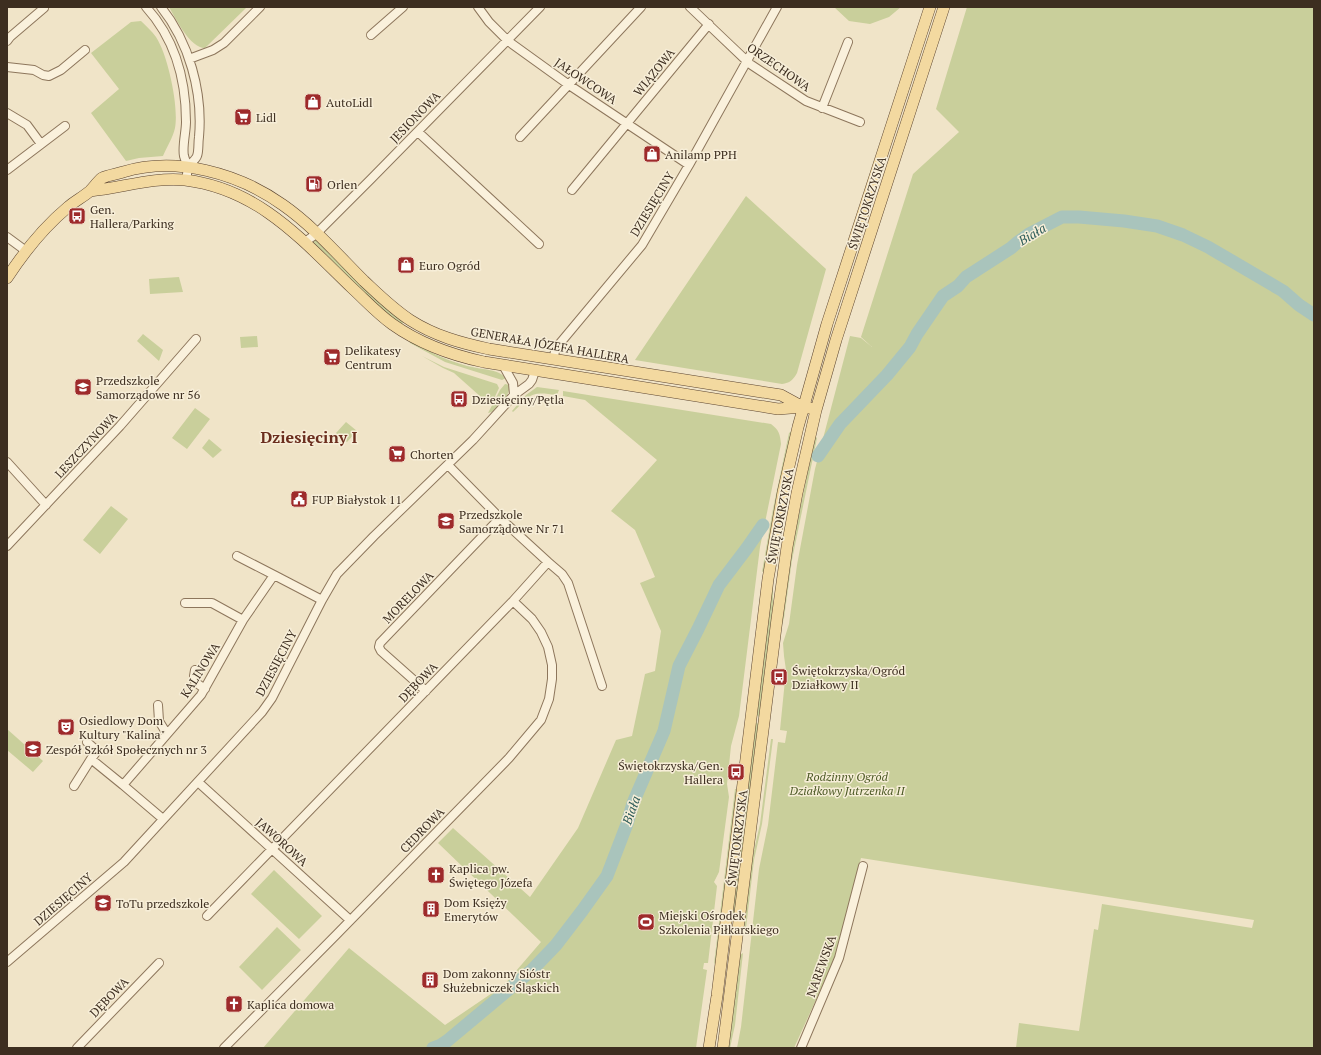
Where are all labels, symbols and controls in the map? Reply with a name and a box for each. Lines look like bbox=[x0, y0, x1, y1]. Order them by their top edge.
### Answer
street label: ORZECHOWA bbox=[744, 40, 814, 95]
street label: WIĄZOWA bbox=[630, 44, 678, 99]
street label: JAŁOWCOWA bbox=[552, 55, 621, 108]
street label: JESIONOWA bbox=[387, 87, 444, 146]
shop icon: AutoLidl bbox=[303, 92, 323, 112]
place label: AutoLidl bbox=[326, 95, 373, 110]
supermarket icon: Lidl bbox=[233, 107, 253, 127]
place label: Lidl bbox=[256, 110, 277, 125]
shop icon: Anilamp PPH bbox=[642, 144, 662, 164]
place label: Anilamp PPH bbox=[665, 147, 737, 162]
street label: ŚWIĘTOKRZYSKA bbox=[845, 154, 889, 252]
street label: DZIESIĘCINY bbox=[627, 169, 677, 239]
fuel station icon: Orlen bbox=[304, 174, 324, 194]
place label: Orlen bbox=[327, 177, 357, 192]
place label: Gen. Hallera/Parking bbox=[90, 202, 175, 231]
bus stop icon: Gen. Hallera/Parking bbox=[67, 206, 87, 226]
water label: Biała bbox=[1014, 219, 1049, 250]
shop icon: Euro Ogród bbox=[396, 255, 416, 275]
place label: Euro Ogród bbox=[419, 258, 480, 273]
street label: GENERAŁA JÓZEFA HALLERA bbox=[470, 324, 631, 366]
place label: Delikatesy Centrum bbox=[345, 343, 402, 372]
supermarket icon: Delikatesy Centrum bbox=[322, 347, 342, 367]
place label: Przedszkole Samorządowe nr 56 bbox=[96, 373, 201, 402]
school or university icon: Przedszkole Samorządowe nr 56 bbox=[73, 377, 93, 397]
bus stop icon: Dziesięciny/Pętla bbox=[449, 389, 469, 409]
place label: Dziesięciny/Pętla bbox=[472, 392, 564, 407]
street label: LESZCZYNOWA bbox=[52, 408, 121, 481]
district label: Dziesięciny I bbox=[261, 426, 357, 448]
supermarket icon: Chorten bbox=[387, 444, 407, 464]
place label: Chorten bbox=[410, 447, 454, 462]
street label: ŚWIĘTOKRZYSKA bbox=[763, 466, 797, 565]
public building icon: FUP Białystok 11 bbox=[289, 489, 309, 509]
place label: FUP Białystok 11 bbox=[312, 492, 402, 507]
place label: Przedszkole Samorządowe Nr 71 bbox=[459, 507, 565, 536]
school or university icon: Przedszkole Samorządowe Nr 71 bbox=[436, 511, 456, 531]
street label: MORELOWA bbox=[379, 567, 437, 626]
street label: DZIESIĘCINY bbox=[252, 627, 300, 699]
street label: KALINOWA bbox=[177, 639, 223, 700]
street label: DĘBOWA bbox=[395, 658, 441, 705]
place label: Świętokrzyska/Ogród Działkowy II bbox=[792, 663, 905, 692]
bus stop icon: Świętokrzyska/Ogród Działkowy II bbox=[769, 667, 789, 687]
place label: Osiedlowy Dom Kultury "Kalina" bbox=[79, 713, 165, 742]
theatre icon: Osiedlowy Dom Kultury "Kalina" bbox=[56, 717, 76, 737]
school or university icon: Zespół Szkół Społecznych nr 3 bbox=[23, 739, 43, 759]
place label: Zespół Szkół Społecznych nr 3 bbox=[46, 742, 207, 757]
place label: Świętokrzyska/Gen. Hallera bbox=[618, 758, 723, 787]
bus stop icon: Świętokrzyska/Gen. Hallera bbox=[726, 762, 746, 782]
park label: Rodzinny Ogród Działkowy Jutrzenka II bbox=[789, 769, 905, 798]
street label: ŚWIĘTOKRZYSKA bbox=[724, 788, 750, 887]
water label: Biała bbox=[617, 793, 644, 828]
street label: CEDROWA bbox=[397, 804, 448, 856]
street label: JAWOROWA bbox=[253, 815, 312, 870]
place label: Kaplica pw. Świętego Józefa bbox=[449, 861, 533, 890]
church icon: Kaplica pw. Świętego Józefa bbox=[426, 865, 446, 885]
street label: DZIESIĘCINY bbox=[31, 869, 96, 929]
school or university icon: ToTu przedszkole bbox=[93, 893, 113, 913]
place label: Dom Księży Emerytów bbox=[444, 895, 508, 924]
place label: ToTu przedszkole bbox=[116, 896, 209, 911]
building icon: Dom Księży Emerytów bbox=[421, 899, 441, 919]
place label: Miejski Ośrodek Szkolenia Piłkarskiego bbox=[659, 908, 779, 937]
sports icon: Miejski Ośrodek Szkolenia Piłkarskiego bbox=[636, 912, 656, 932]
street label: NAREWSKA bbox=[803, 932, 839, 999]
place label: Dom zakonny Sióstr Służebniczek Śląskich bbox=[443, 966, 559, 995]
building icon: Dom zakonny Sióstr Służebniczek Śląskich bbox=[420, 970, 440, 990]
street label: DĘBOWA bbox=[86, 973, 132, 1020]
church icon: Kaplica domowa bbox=[224, 994, 244, 1014]
place label: Kaplica domowa bbox=[247, 997, 334, 1012]

